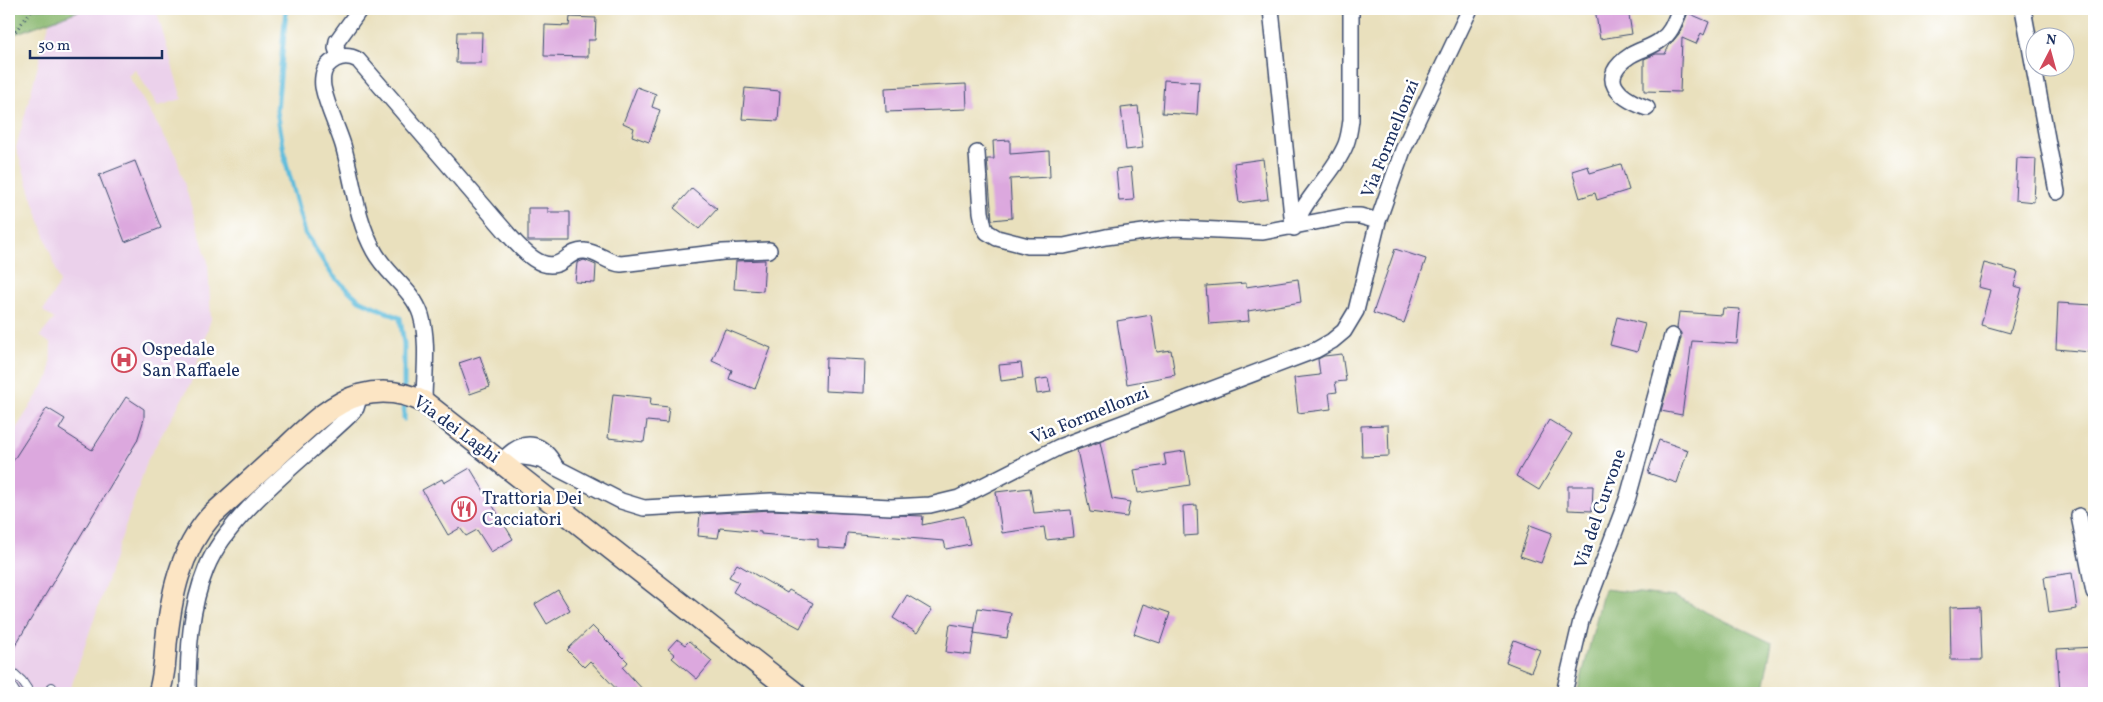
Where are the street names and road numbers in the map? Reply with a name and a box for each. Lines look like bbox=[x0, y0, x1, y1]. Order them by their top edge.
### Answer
street label: Via Formellonzi bbox=[1356, 76, 1426, 202]
street label: Via Formellonzi bbox=[1027, 381, 1153, 451]
street label: Via dei Laghi bbox=[408, 390, 504, 470]
street label: Via del Curvone bbox=[1569, 446, 1633, 572]

